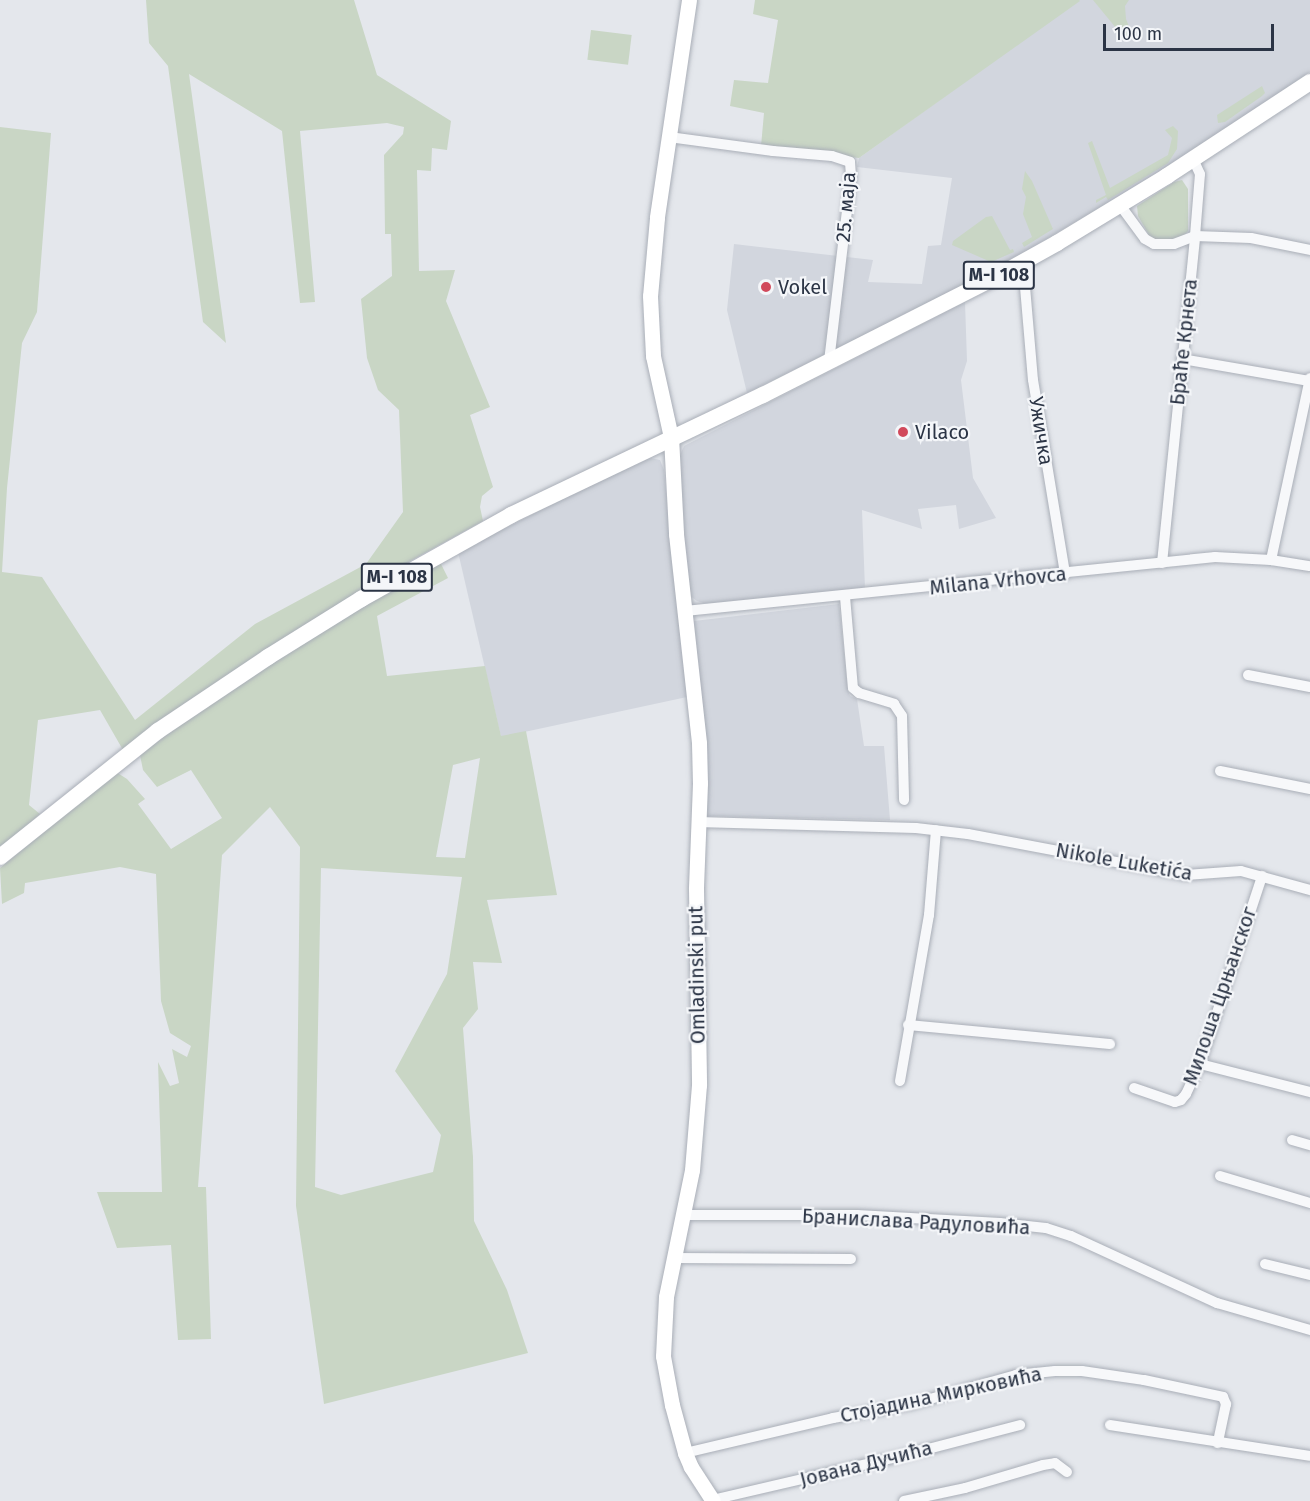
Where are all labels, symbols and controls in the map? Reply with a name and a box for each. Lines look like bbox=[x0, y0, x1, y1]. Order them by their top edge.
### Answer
scale bar bbox=[1106, 12, 1277, 50]
text: 100 m bbox=[1114, 23, 1162, 45]
street label: 25. маја bbox=[831, 171, 861, 243]
road number: M-I 108 bbox=[962, 260, 1036, 290]
place label: Vokel bbox=[778, 275, 827, 299]
street label: Браће Крнета bbox=[1165, 277, 1203, 407]
marker: Vokel bbox=[759, 280, 773, 294]
street label: Ужичка bbox=[1024, 395, 1058, 467]
place label: Vilaco bbox=[915, 420, 969, 444]
marker: Vilaco bbox=[896, 425, 910, 439]
road number: M-I 108 bbox=[360, 562, 434, 592]
street label: Milana Vrhovca bbox=[928, 562, 1068, 600]
street label: Nikole Luketića bbox=[1054, 838, 1194, 886]
street label: Милоша Црњанског bbox=[1178, 904, 1262, 1088]
street label: Omladinski put bbox=[684, 906, 710, 1044]
street label: Бранислава Радуловића bbox=[801, 1204, 1031, 1240]
street label: Стојадина Мирковића bbox=[838, 1362, 1044, 1428]
street label: Јована Дучића bbox=[797, 1436, 935, 1492]

